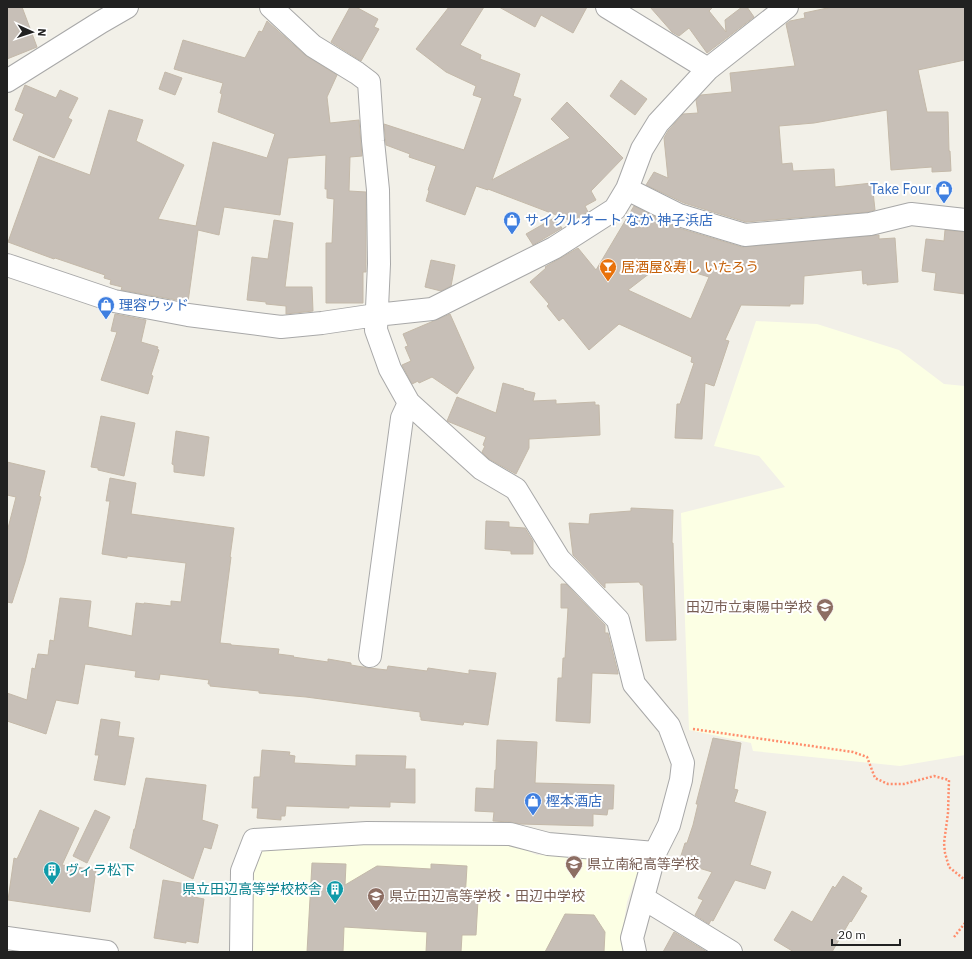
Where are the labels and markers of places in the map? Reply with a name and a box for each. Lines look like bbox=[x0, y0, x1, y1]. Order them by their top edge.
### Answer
shop icon: Take Four bbox=[934, 179, 954, 204]
place label: Take Four bbox=[870, 180, 931, 198]
shop icon: サイクルオート なか 神子浜店 bbox=[502, 210, 522, 235]
place label: サイクルオート なか 神子浜店 bbox=[525, 211, 713, 229]
bar icon: 居酒屋&寿し いたろう bbox=[598, 257, 618, 282]
place label: 居酒屋&寿し いたろう bbox=[621, 258, 759, 276]
shop icon: 理容ウッド bbox=[96, 295, 116, 320]
place label: 理容ウッド bbox=[119, 296, 189, 314]
school or university icon: 田辺市立東陽中学校 bbox=[815, 597, 835, 622]
place label: 田辺市立東陽中学校 bbox=[686, 598, 812, 616]
shop icon: 樫本酒店 bbox=[523, 791, 543, 816]
place label: 樫本酒店 bbox=[546, 792, 602, 810]
school or university icon: 県立南紀高等学校 bbox=[564, 854, 584, 879]
place label: 県立南紀高等学校 bbox=[587, 855, 699, 873]
building icon: ヴィラ松下 bbox=[42, 860, 62, 885]
place label: ヴィラ松下 bbox=[65, 861, 135, 879]
building icon: 県立田辺高等学校校舎 bbox=[325, 879, 345, 904]
place label: 県立田辺高等学校校舎 bbox=[182, 880, 322, 898]
school or university icon: 県立田辺高等学校・田辺中学校 bbox=[366, 886, 386, 911]
place label: 県立田辺高等学校・田辺中学校 bbox=[389, 887, 585, 905]

